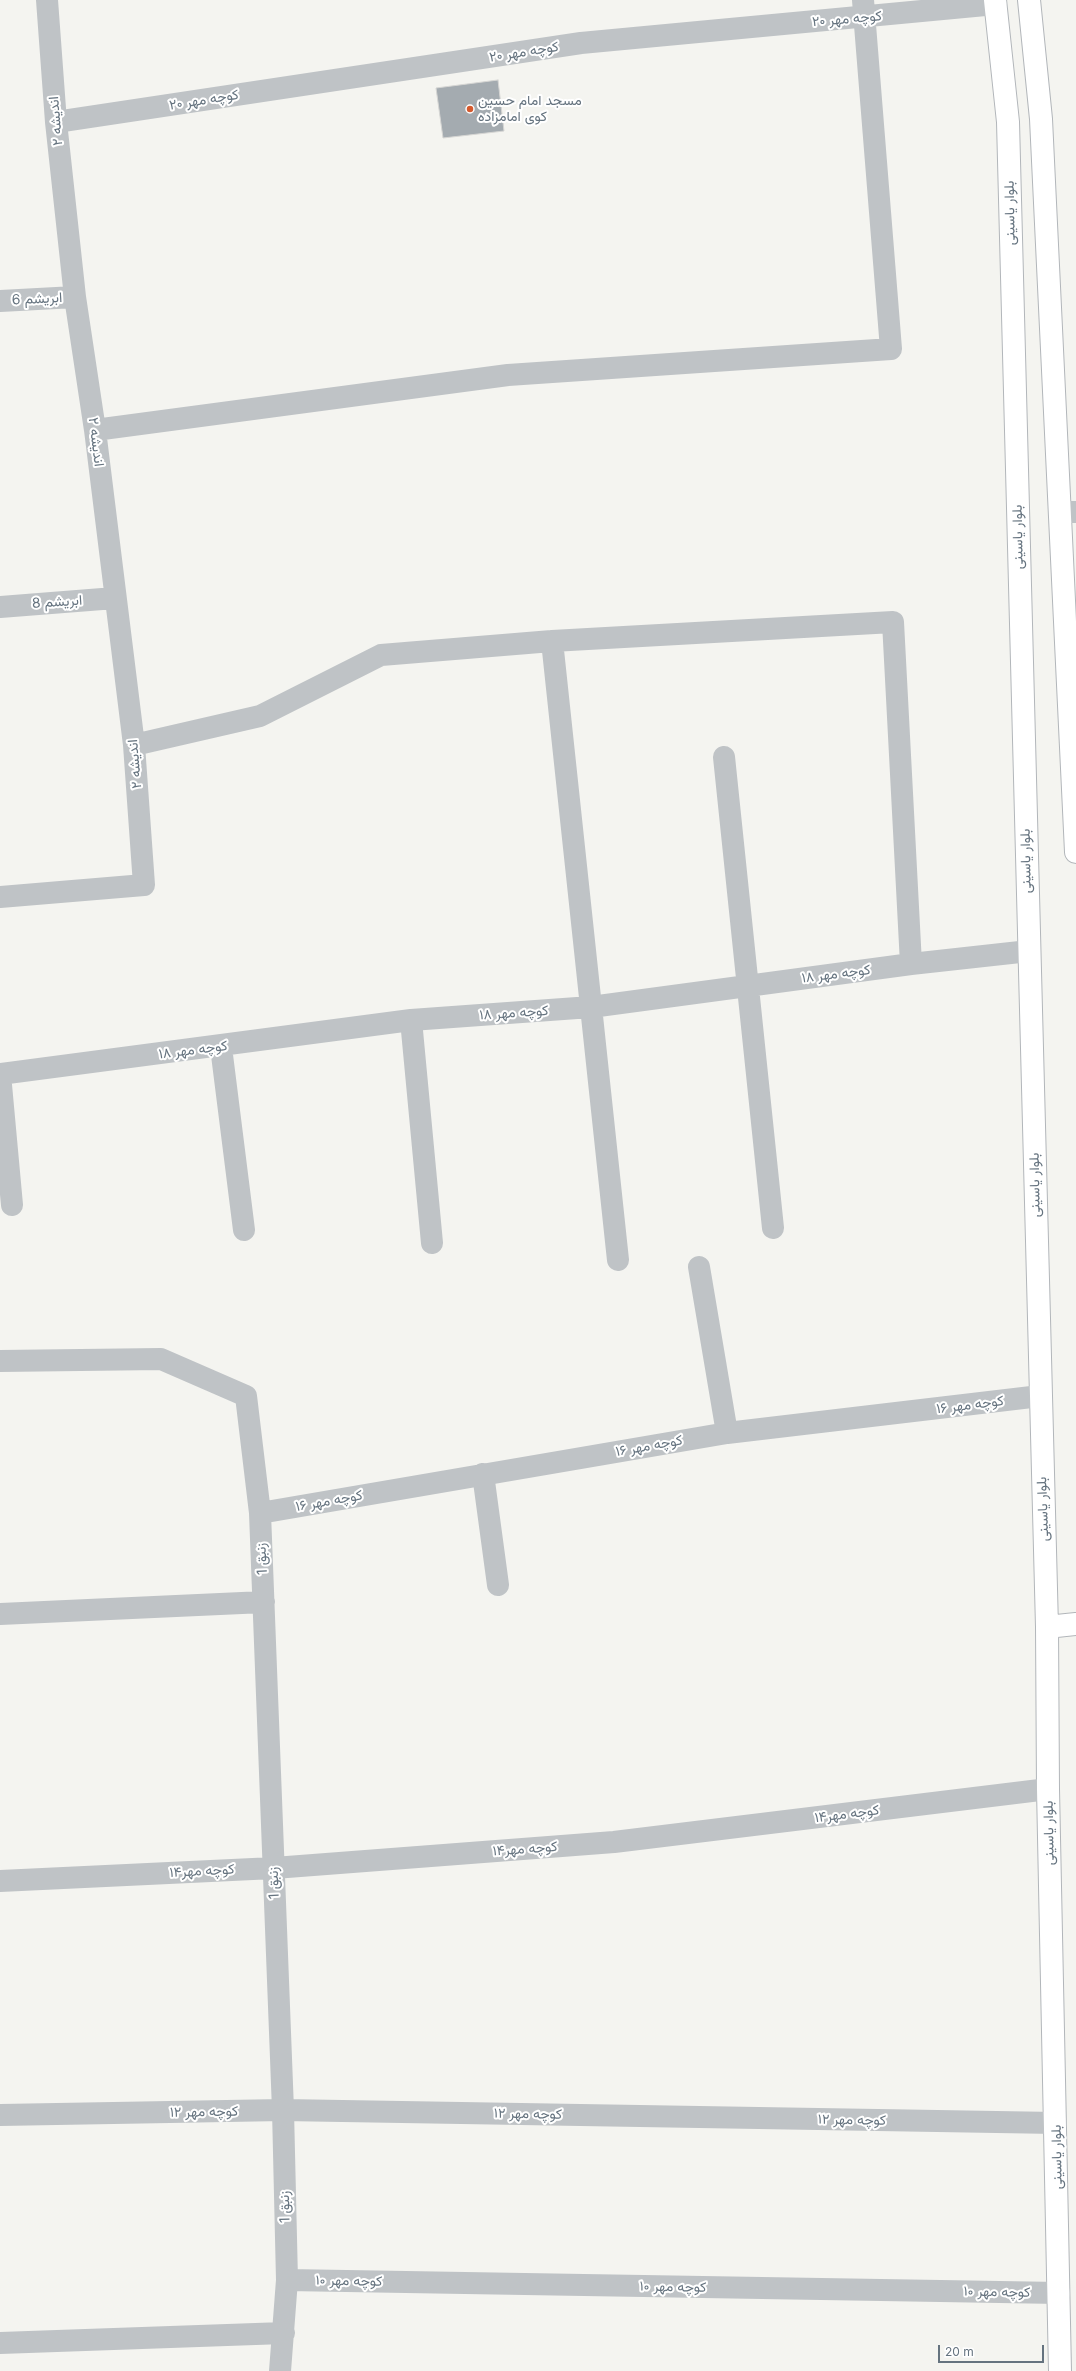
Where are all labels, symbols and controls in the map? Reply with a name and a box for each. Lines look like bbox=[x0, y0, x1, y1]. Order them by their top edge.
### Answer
street label: کوچه مهر ۲۰ bbox=[811, 8, 883, 30]
street label: کوچه مهر ۲۰ bbox=[488, 38, 560, 66]
street label: کوچه مهر ۲۰ bbox=[168, 86, 240, 114]
place label: مسجد امام حسین کوی امامزاده bbox=[478, 93, 582, 126]
street label: اندیشه ۲ bbox=[45, 96, 67, 146]
marker: مسجد امام حسین کوی امامزاده bbox=[465, 104, 475, 114]
street label: بلوار یاسینی bbox=[1001, 180, 1019, 246]
street label: ابریشم 6 bbox=[11, 289, 63, 309]
street label: اندیشه ۲ bbox=[85, 416, 107, 468]
street label: بلوار یاسینی bbox=[1009, 504, 1027, 570]
street label: ابریشم 8 bbox=[31, 592, 83, 612]
street label: اندیشه ۲ bbox=[124, 739, 146, 789]
street label: بلوار یاسینی bbox=[1017, 828, 1035, 894]
street label: کوچه مهر ۱۸ bbox=[801, 961, 871, 987]
street label: کوچه مهر ۱۸ bbox=[479, 1002, 549, 1024]
street label: کوچه مهر ۱۸ bbox=[158, 1037, 228, 1063]
street label: بلوار یاسینی bbox=[1026, 1152, 1044, 1218]
street label: کوچه مهر ۱۶ bbox=[935, 1393, 1005, 1417]
street label: کوچه مهر ۱۶ bbox=[614, 1432, 684, 1460]
street label: بلوار یاسینی bbox=[1033, 1476, 1053, 1542]
street label: کوچه مهر ۱۶ bbox=[294, 1487, 364, 1515]
street label: زنبق 1 bbox=[253, 1542, 271, 1576]
street label: بلوار یاسینی bbox=[1040, 1800, 1058, 1866]
street label: کوچه مهر۱۴ bbox=[814, 1802, 880, 1826]
street label: کوچه مهر۱۴ bbox=[492, 1838, 558, 1860]
street label: کوچه مهر۱۴ bbox=[169, 1861, 235, 1881]
street label: زنبق 1 bbox=[265, 1867, 283, 1899]
street label: کوچه مهر ۱۲ bbox=[170, 2103, 238, 2121]
street label: کوچه مهر ۱۲ bbox=[494, 2105, 562, 2123]
street label: کوچه مهر ۱۲ bbox=[818, 2111, 886, 2129]
street label: بلوار یاسینی bbox=[1048, 2124, 1066, 2190]
street label: زنبق 1 bbox=[276, 2191, 294, 2223]
street label: کوچه مهر ۱۰ bbox=[315, 2272, 383, 2290]
street label: کوچه مهر ۱۰ bbox=[639, 2278, 707, 2296]
street label: کوچه مهر ۱۰ bbox=[963, 2283, 1031, 2301]
scale bar bbox=[940, 2337, 1046, 2363]
text: 20 m bbox=[945, 2344, 974, 2359]

